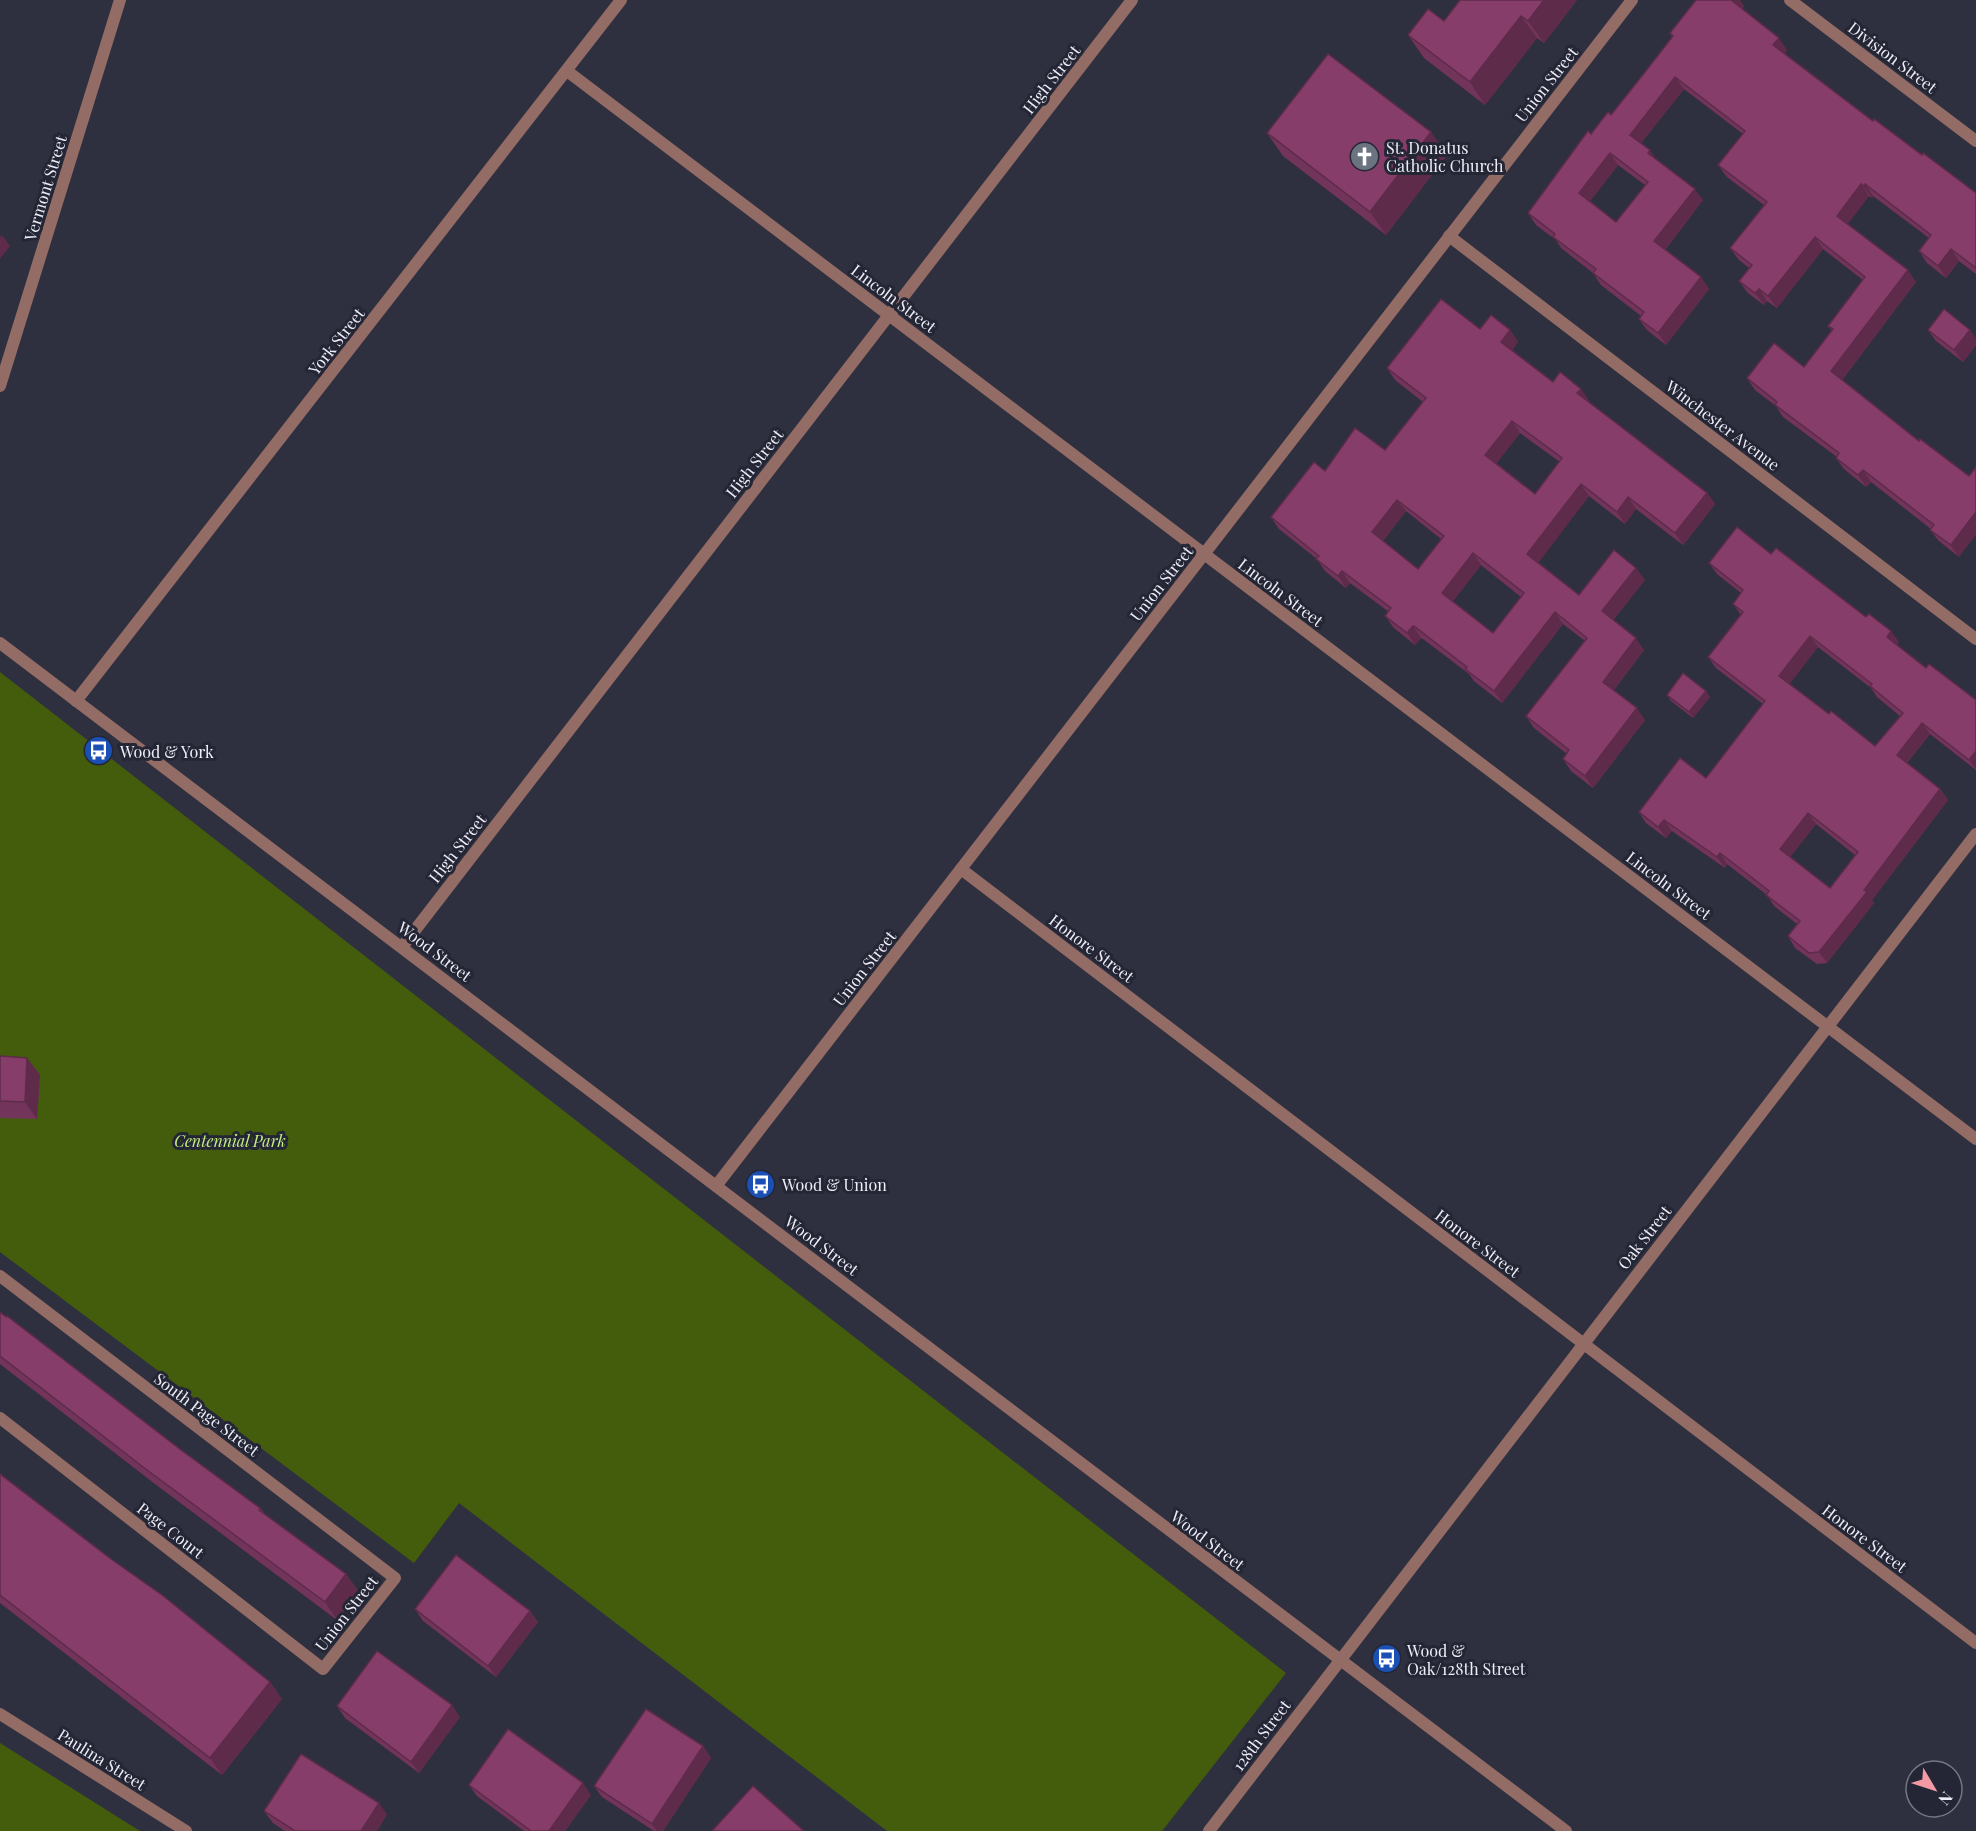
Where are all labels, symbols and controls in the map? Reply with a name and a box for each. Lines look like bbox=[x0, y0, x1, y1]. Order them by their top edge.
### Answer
street label: Division Street bbox=[1844, 17, 1942, 97]
street label: High Street bbox=[1018, 40, 1085, 118]
street label: Union Street bbox=[1510, 42, 1582, 126]
street label: Vermont Street bbox=[19, 132, 71, 244]
place label: St. Donatus Catholic Church bbox=[1386, 137, 1504, 176]
church icon: St. Donatus Catholic Church bbox=[1349, 140, 1381, 172]
street label: Lincoln Street bbox=[847, 259, 941, 337]
street label: York Street bbox=[303, 303, 369, 380]
street label: Winchester Avenue bbox=[1661, 375, 1784, 475]
street label: High Street bbox=[721, 424, 788, 502]
street label: Union Street bbox=[1125, 541, 1197, 625]
street label: Lincoln Street bbox=[1234, 553, 1328, 631]
bus stop icon: Wood & York bbox=[83, 735, 115, 767]
place label: Wood & York bbox=[119, 741, 214, 762]
street label: High Street bbox=[424, 809, 491, 887]
street label: Lincoln Street bbox=[1622, 846, 1716, 924]
street label: Honore Street bbox=[1045, 909, 1139, 987]
street label: Wood Street bbox=[393, 916, 476, 986]
street label: Union Street bbox=[828, 926, 900, 1010]
park label: Centennial Park bbox=[174, 1130, 286, 1151]
bus stop icon: Wood & Union bbox=[745, 1168, 777, 1200]
place label: Wood & Union bbox=[781, 1174, 887, 1195]
street label: Oak Street bbox=[1613, 1201, 1676, 1273]
street label: Honore Street bbox=[1431, 1204, 1525, 1282]
street label: Wood Street bbox=[780, 1210, 863, 1280]
street label: South Page Street bbox=[150, 1368, 264, 1461]
street label: Page Court bbox=[133, 1497, 209, 1563]
street label: Honore Street bbox=[1818, 1499, 1912, 1577]
street label: Wood Street bbox=[1166, 1505, 1249, 1575]
street label: Union Street bbox=[310, 1571, 382, 1655]
place label: Wood & Oak/128th Street bbox=[1406, 1640, 1526, 1679]
bus stop icon: Wood & Oak/128th Street bbox=[1370, 1643, 1402, 1675]
street label: 128th Street bbox=[1227, 1695, 1295, 1775]
street label: Paulina Street bbox=[54, 1724, 150, 1795]
north arrow bbox=[1904, 1759, 1964, 1819]
text: N bbox=[1934, 1788, 1958, 1810]

